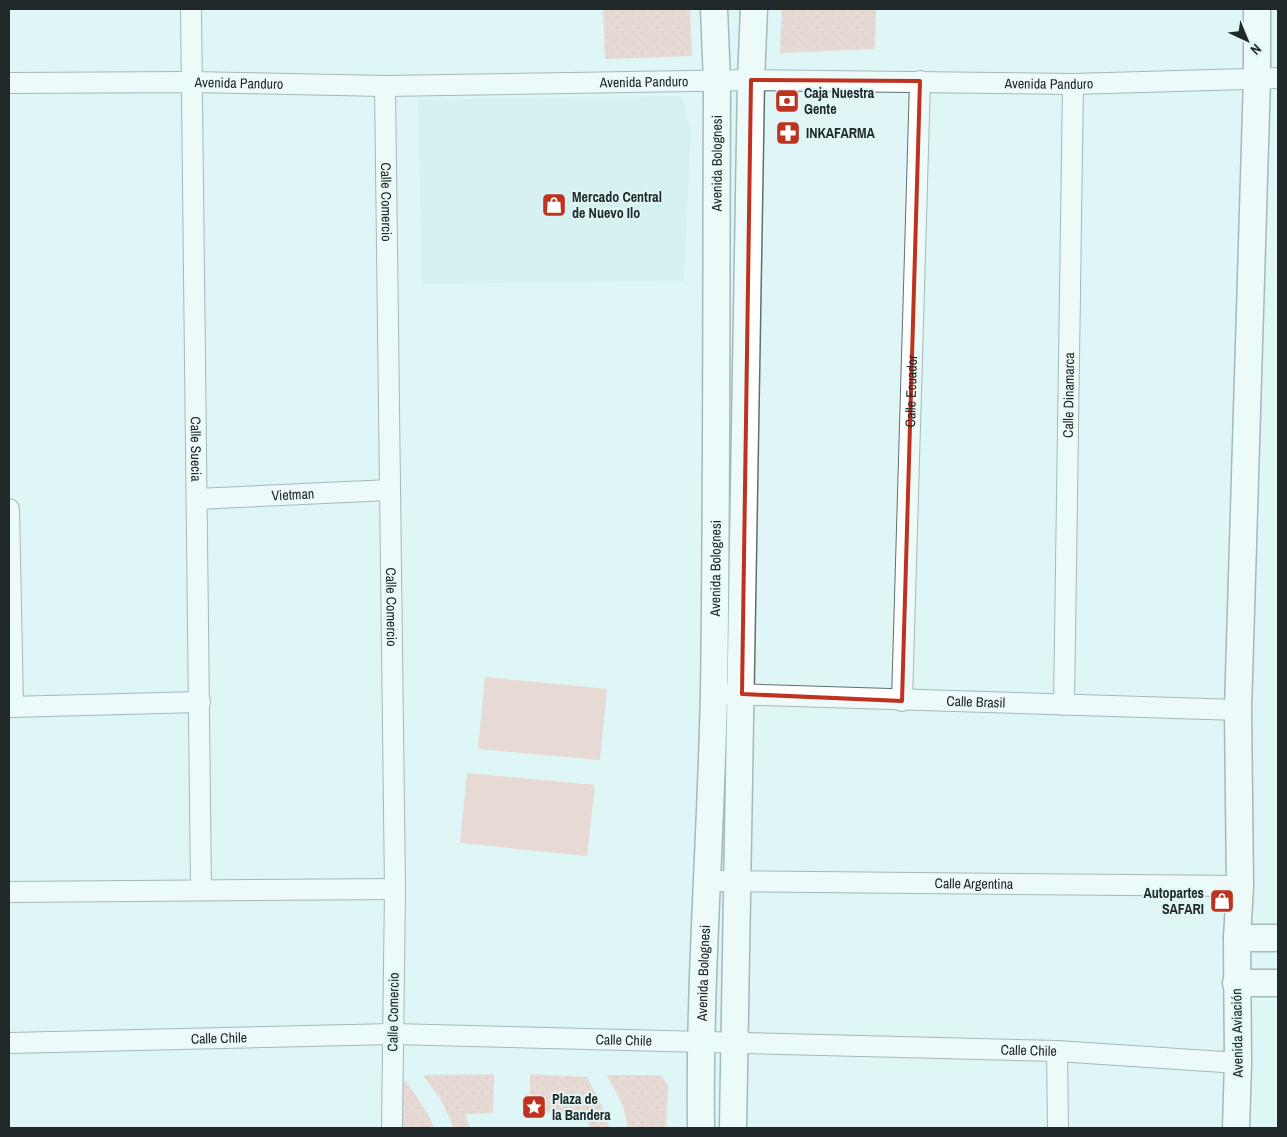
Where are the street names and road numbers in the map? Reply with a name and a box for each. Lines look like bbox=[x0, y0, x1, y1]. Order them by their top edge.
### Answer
street label: Avenida Panduro bbox=[598, 72, 688, 91]
street label: Avenida Panduro bbox=[193, 73, 283, 93]
street label: Avenida Panduro bbox=[1003, 74, 1093, 93]
street label: Avenida Bolognesi bbox=[708, 115, 726, 213]
street label: Calle Comercio bbox=[377, 162, 396, 242]
street label: Calle Dinamarca bbox=[1059, 351, 1078, 438]
street label: Calle Ecuador bbox=[901, 355, 921, 427]
street label: Calle Suecia bbox=[187, 416, 205, 482]
street label: Vietman bbox=[271, 485, 315, 505]
street label: Avenida Bolognesi bbox=[706, 520, 725, 618]
street label: Calle Comercio bbox=[382, 567, 401, 647]
street label: Calle Brasil bbox=[946, 692, 1006, 712]
street label: Calle Argentina bbox=[935, 874, 1014, 893]
street label: Avenida Bolognesi bbox=[693, 925, 714, 1022]
street label: Calle Comercio bbox=[383, 972, 403, 1052]
street label: Avenida Aviación bbox=[1227, 988, 1247, 1079]
street label: Calle Chile bbox=[191, 1028, 247, 1048]
street label: Calle Chile bbox=[595, 1030, 652, 1050]
street label: Calle Chile bbox=[1000, 1041, 1057, 1060]

